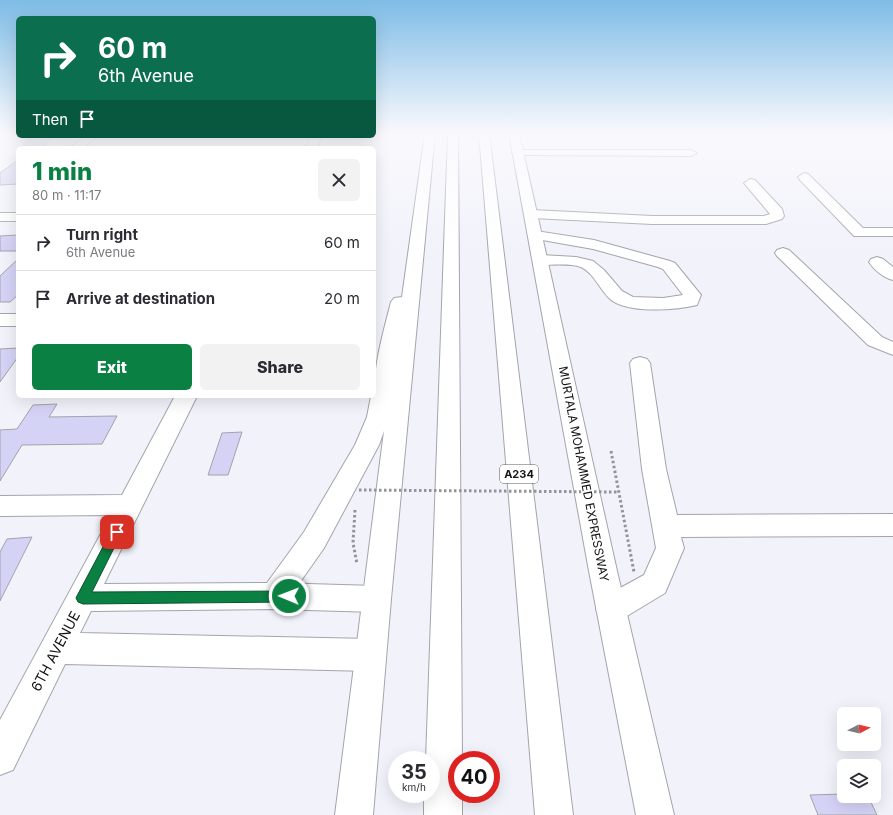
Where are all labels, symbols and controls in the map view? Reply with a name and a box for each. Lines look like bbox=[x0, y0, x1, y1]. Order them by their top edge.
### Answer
text: 60 m bbox=[98, 31, 167, 65]
icon: right bbox=[32, 32, 84, 84]
text: 6th Avenue bbox=[98, 65, 194, 86]
icon: arrive bbox=[76, 108, 98, 130]
text: Then bbox=[32, 110, 68, 129]
text: 1 min bbox=[32, 157, 92, 186]
button: close bbox=[318, 159, 360, 201]
text: 80 m · 11:17 bbox=[32, 187, 101, 203]
text: Turn right bbox=[66, 225, 138, 244]
icon: right bbox=[32, 232, 54, 254]
text: 60 m bbox=[324, 233, 360, 252]
text: 6th Avenue bbox=[66, 244, 135, 260]
icon: arrive bbox=[32, 288, 54, 310]
text: Arrive at destination bbox=[66, 289, 215, 308]
text: 20 m bbox=[324, 289, 360, 308]
button: Exit bbox=[32, 344, 192, 390]
button: Share bbox=[200, 344, 360, 390]
street label: MURTALA MOHAMMED EXPRESSWAY bbox=[556, 365, 612, 583]
road number: A234 bbox=[500, 465, 538, 483]
pin bbox=[100, 515, 134, 549]
icon: arrive bbox=[106, 521, 128, 543]
position arrow bbox=[268, 575, 310, 617]
street label: 6TH AVENUE bbox=[27, 608, 83, 694]
north arrow bbox=[837, 707, 881, 751]
map controls bbox=[837, 707, 881, 803]
speed limit sign: 40 bbox=[448, 751, 500, 803]
button: layers bbox=[837, 759, 881, 803]
text: 35 bbox=[401, 760, 427, 784]
text: km/h bbox=[402, 781, 426, 793]

